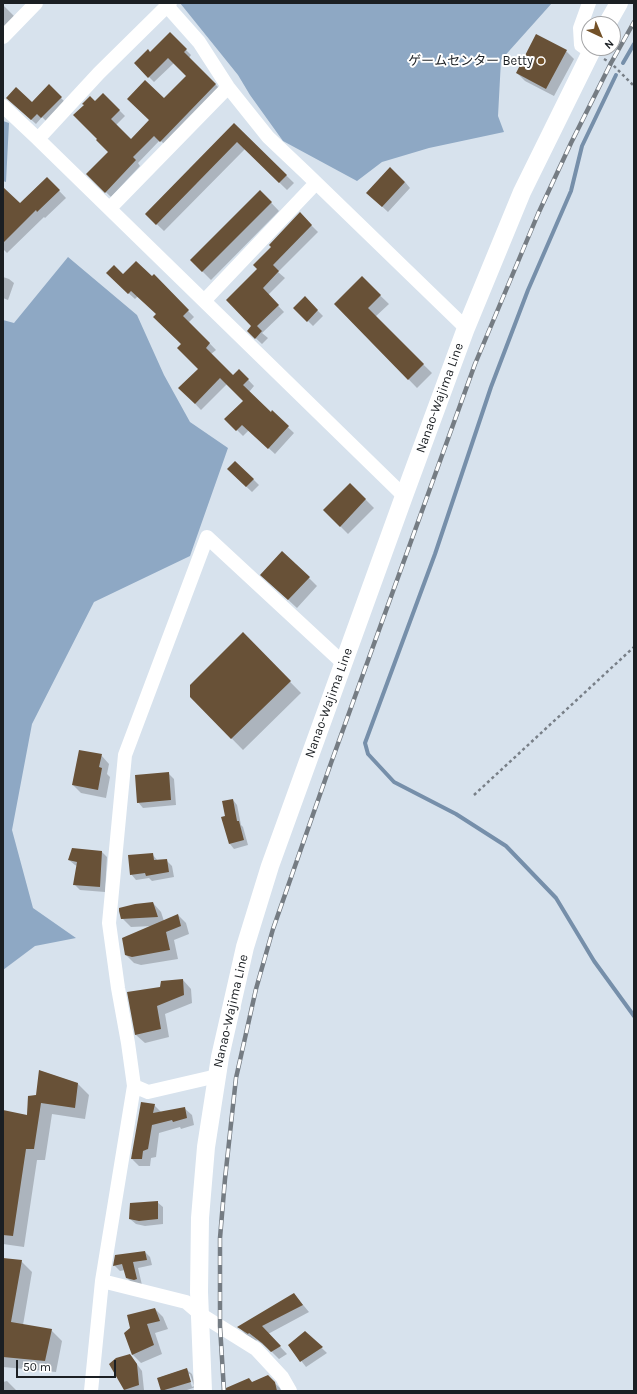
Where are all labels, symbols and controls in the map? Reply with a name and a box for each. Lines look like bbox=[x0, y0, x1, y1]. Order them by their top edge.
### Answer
north arrow bbox=[581, 16, 621, 56]
text: N bbox=[602, 37, 616, 52]
place label: ゲームセンター Betty bbox=[408, 53, 533, 69]
marker: ゲームセンター Betty bbox=[536, 56, 546, 66]
street label: Nanao-Wajima Line bbox=[413, 341, 467, 455]
street label: Nanao-Wajima Line bbox=[302, 646, 356, 760]
street label: Nanao-Wajima Line bbox=[210, 953, 252, 1069]
scale bar bbox=[18, 1352, 118, 1378]
text: 50 m bbox=[23, 1360, 51, 1374]

